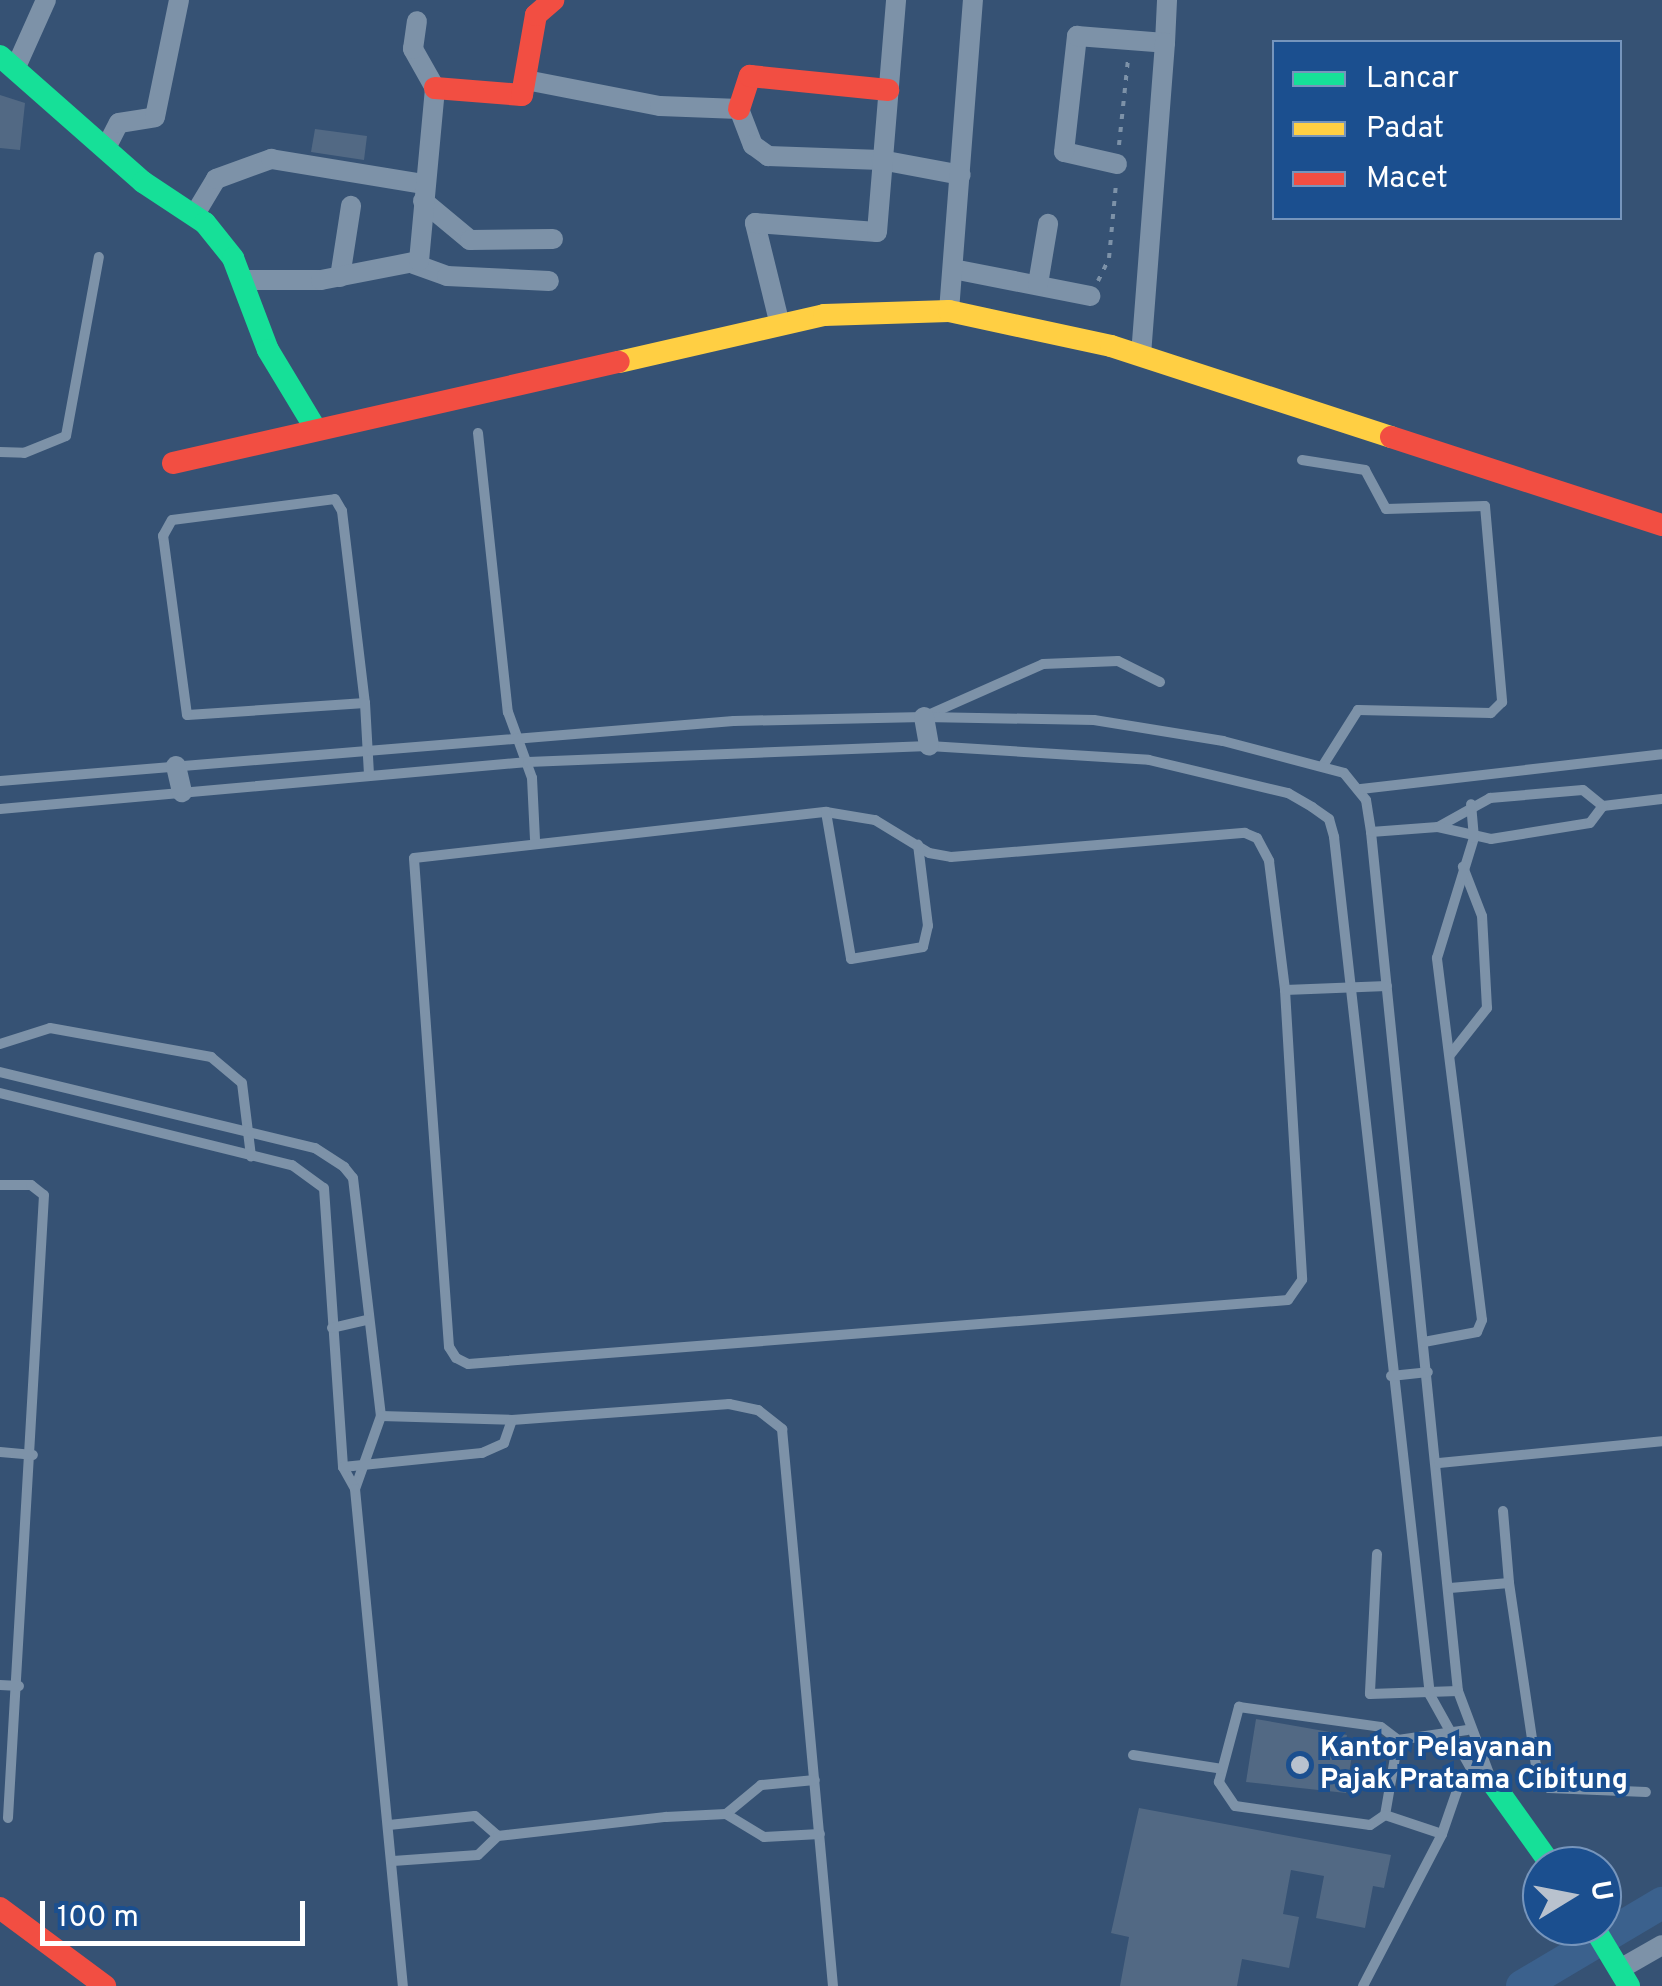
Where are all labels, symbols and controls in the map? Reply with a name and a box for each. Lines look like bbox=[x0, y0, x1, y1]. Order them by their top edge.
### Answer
legend bbox=[1272, 40, 1622, 220]
text: Lancar bbox=[1366, 61, 1459, 98]
text: Padat bbox=[1366, 111, 1444, 148]
text: Macet bbox=[1366, 161, 1448, 198]
place label: Kantor Pelayanan Pajak Pratama Cibitung bbox=[1320, 1732, 1628, 1798]
marker: Kantor Pelayanan Pajak Pratama Cibitung bbox=[1289, 1754, 1311, 1776]
north arrow bbox=[1522, 1846, 1622, 1946]
text: U bbox=[1580, 1878, 1619, 1904]
scale bar bbox=[45, 1881, 310, 1943]
text: 100 m bbox=[57, 1900, 139, 1937]

